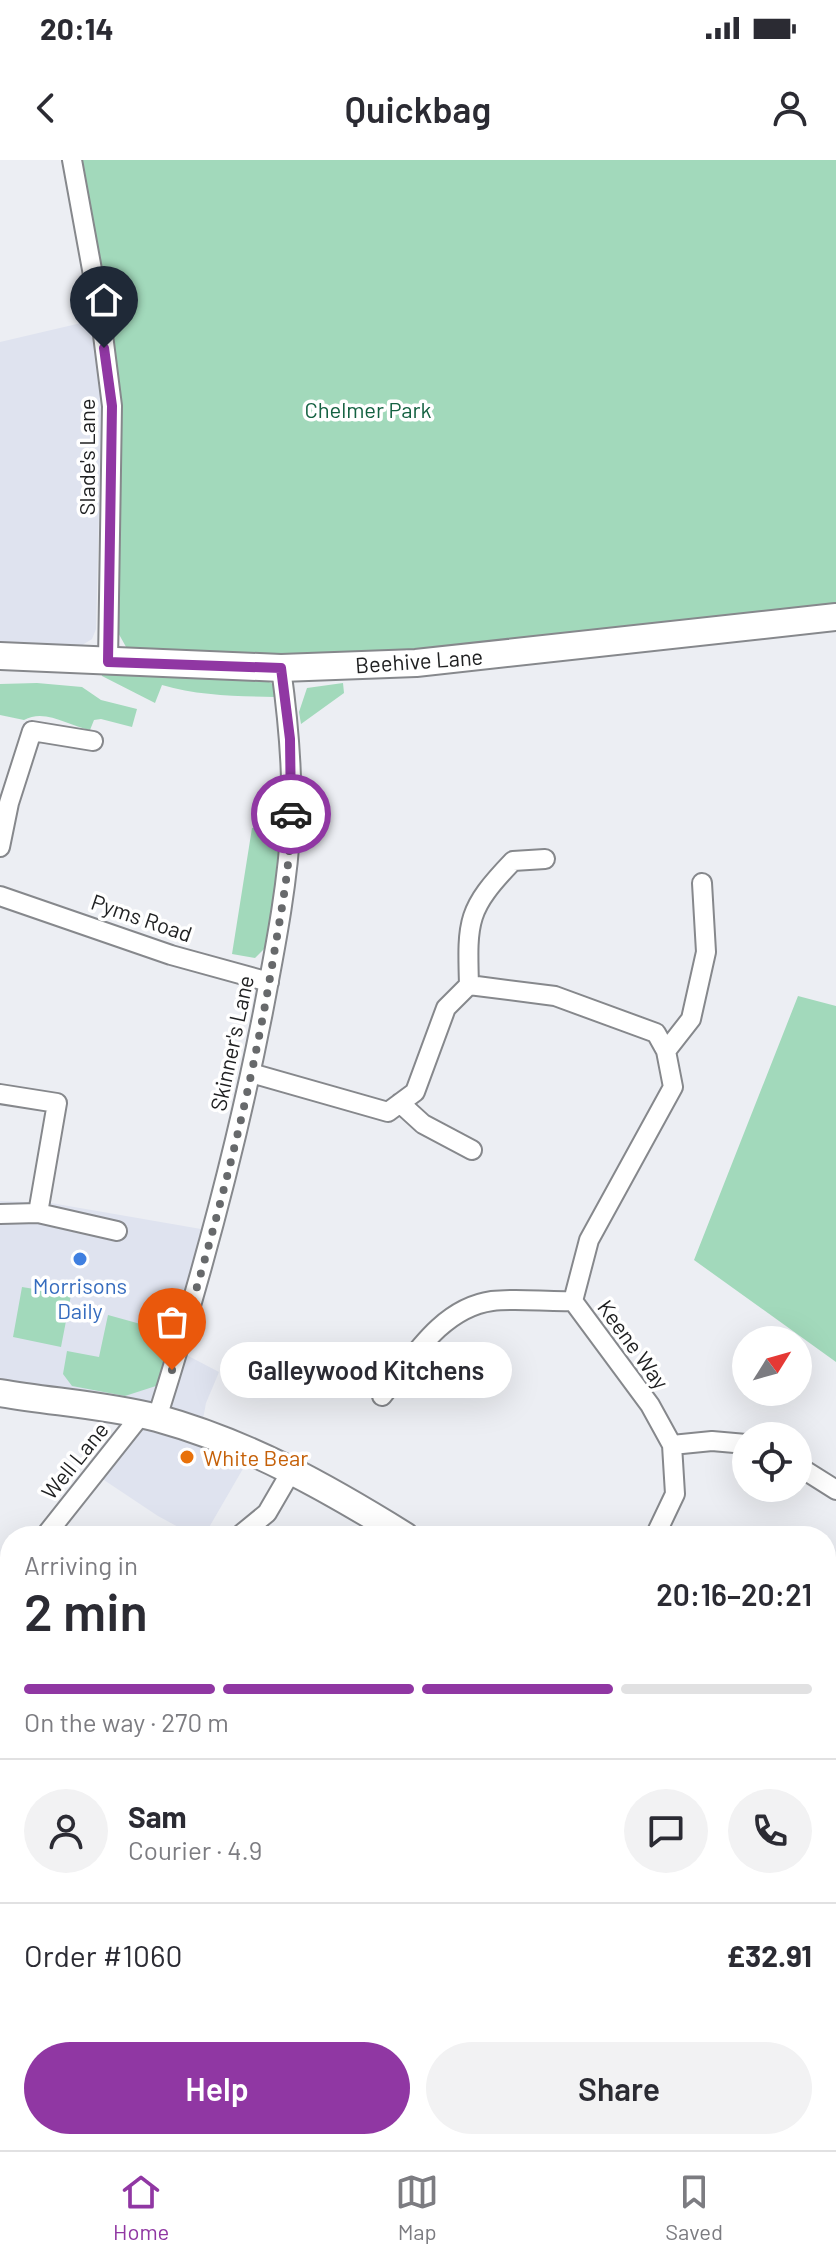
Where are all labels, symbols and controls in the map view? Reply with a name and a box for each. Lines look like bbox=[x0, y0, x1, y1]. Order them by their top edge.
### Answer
text: 20:14 bbox=[40, 10, 114, 46]
icon: back bbox=[24, 86, 68, 130]
icon: person bbox=[768, 86, 812, 130]
text: Quickbag bbox=[345, 87, 491, 130]
pin bbox=[70, 266, 138, 348]
icon: home bbox=[82, 278, 126, 322]
park label: Chelmer Park bbox=[304, 396, 432, 422]
street label: Slade's Lane bbox=[73, 399, 99, 515]
street label: Beehive Lane bbox=[354, 643, 484, 677]
courier bbox=[251, 774, 331, 854]
icon: car bbox=[269, 792, 313, 836]
street label: Pyms Road bbox=[88, 888, 196, 946]
street label: Skinner's Lane bbox=[204, 973, 258, 1113]
marker: Morrisons Daily bbox=[71, 1250, 89, 1268]
place label: Morrisons Daily bbox=[33, 1272, 127, 1323]
pin bbox=[138, 1288, 206, 1370]
street label: Keene Way bbox=[593, 1294, 675, 1394]
icon: bag bbox=[150, 1300, 194, 1344]
north arrow bbox=[732, 1326, 812, 1406]
map controls bbox=[732, 1326, 812, 1502]
callout: Galleywood Kitchens bbox=[220, 1342, 512, 1398]
text: Galleywood Kitchens bbox=[248, 1354, 484, 1385]
street label: Well Lane bbox=[35, 1416, 113, 1504]
button: locate bbox=[732, 1422, 812, 1502]
place label: White Bear bbox=[203, 1444, 308, 1470]
marker: White Bear bbox=[178, 1448, 196, 1466]
text: Arriving in bbox=[24, 1549, 138, 1580]
text: 20:16–20:21 bbox=[656, 1576, 812, 1612]
text: 2 min bbox=[24, 1579, 148, 1641]
text: On the way · 270 m bbox=[24, 1706, 229, 1737]
button: person bbox=[24, 1789, 108, 1873]
button: chat bbox=[624, 1789, 708, 1873]
button: phone bbox=[728, 1789, 812, 1873]
text: Sam bbox=[128, 1798, 187, 1834]
text: Courier · 4.9 bbox=[128, 1834, 262, 1865]
text: Order #1060 bbox=[24, 1937, 182, 1973]
text: £32.91 bbox=[727, 1937, 812, 1973]
button: Help bbox=[24, 2042, 410, 2134]
button: Share bbox=[426, 2042, 812, 2134]
tab: Home bbox=[113, 2170, 169, 2244]
tab: Map bbox=[395, 2170, 439, 2244]
tab: Saved bbox=[665, 2170, 723, 2244]

